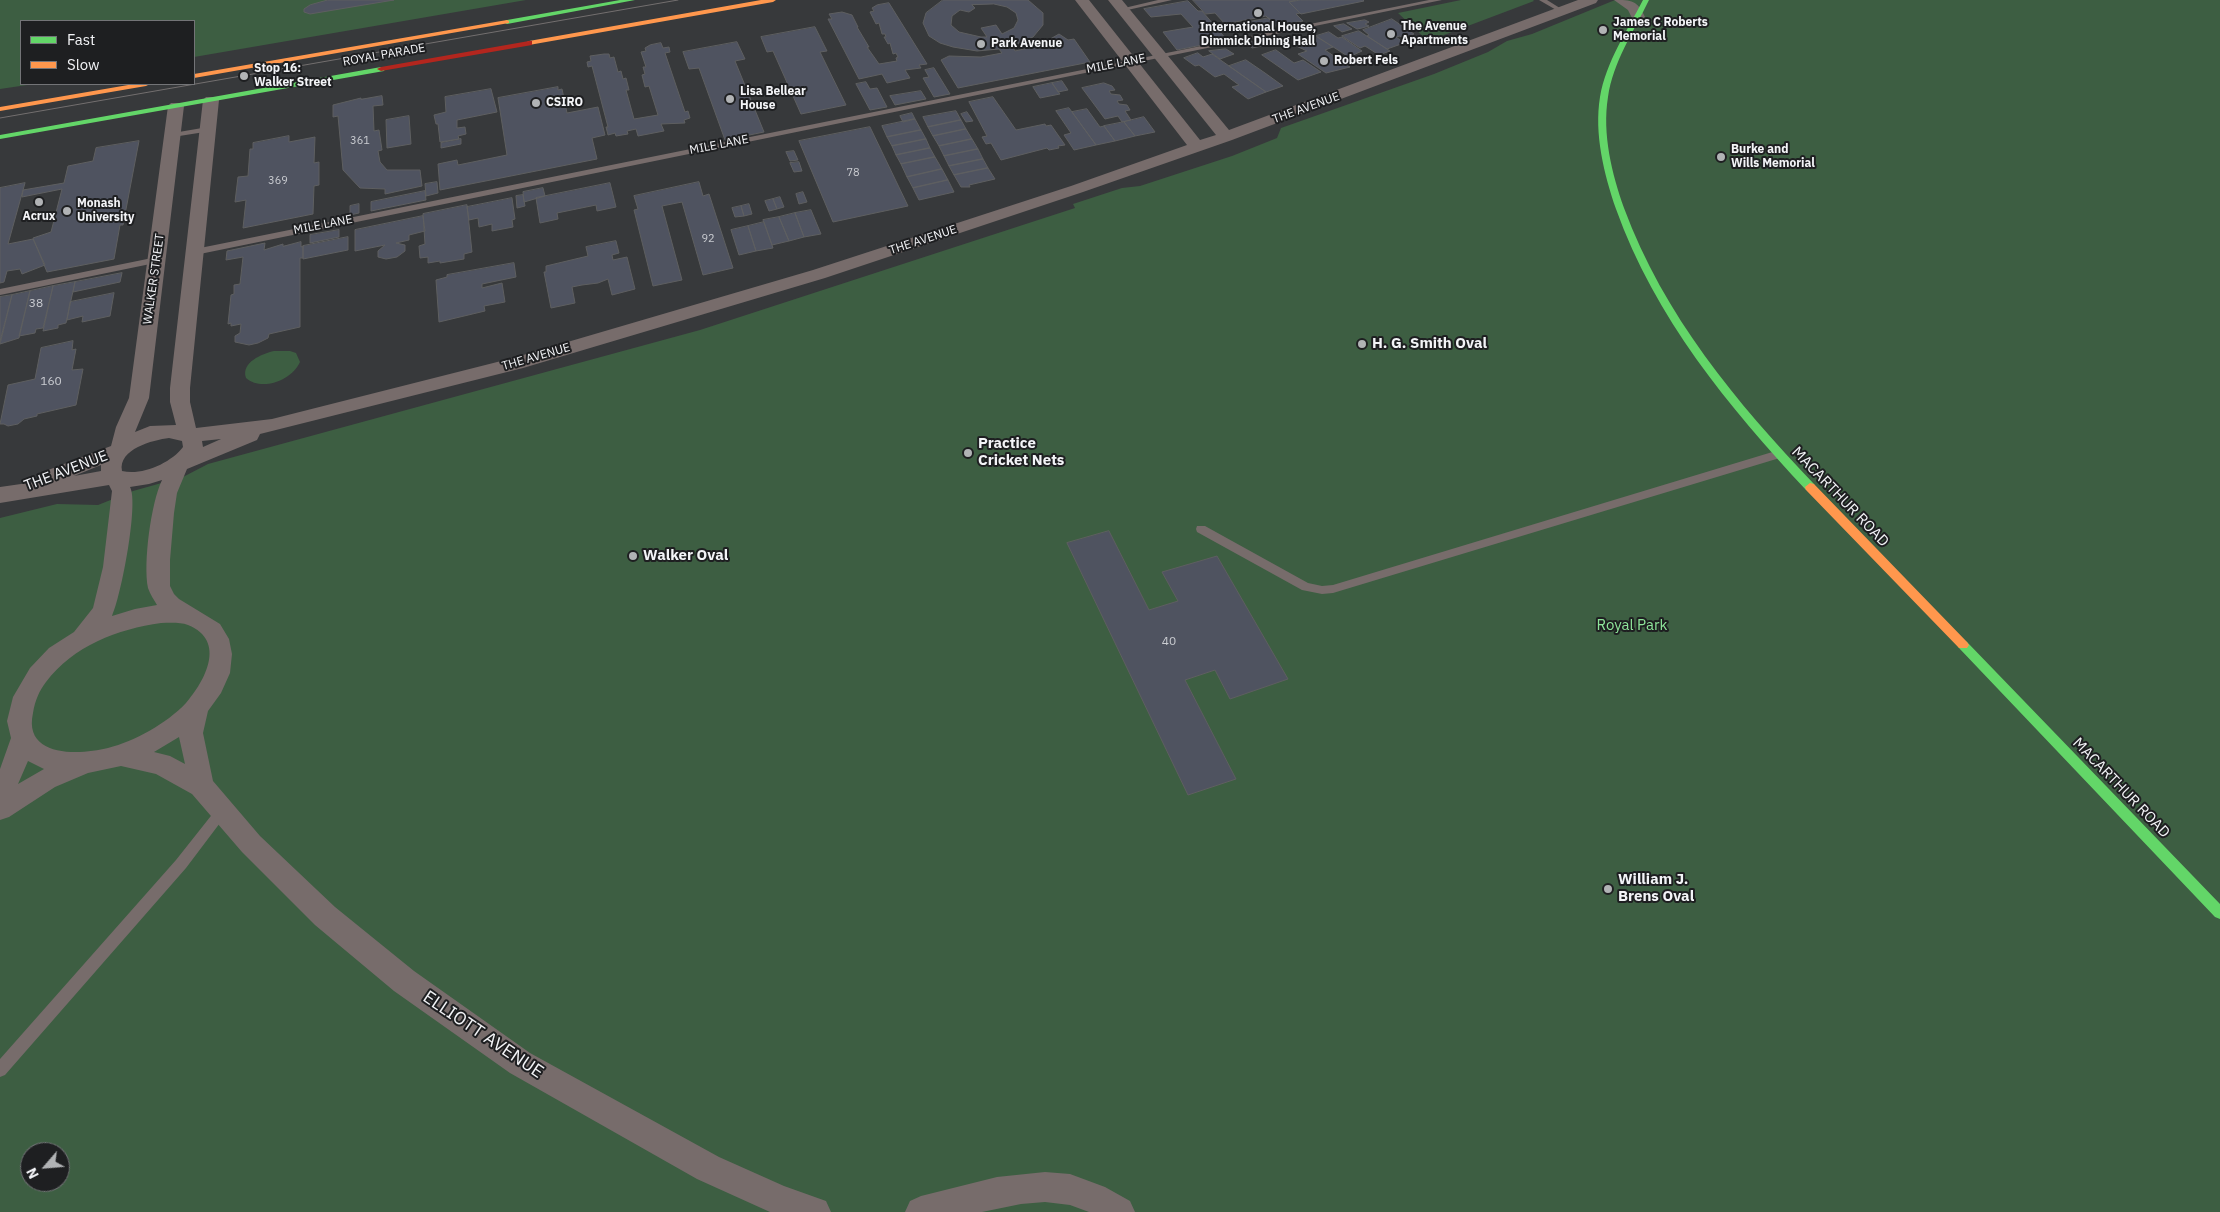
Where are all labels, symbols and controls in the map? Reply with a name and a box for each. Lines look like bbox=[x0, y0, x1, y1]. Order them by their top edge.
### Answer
marker: International House, Dimmick Dining Hall bbox=[1252, 7, 1264, 19]
place label: James C Roberts Memorial bbox=[1613, 16, 1708, 44]
legend bbox=[20, 20, 195, 85]
place label: The Avenue Apartments bbox=[1401, 20, 1468, 48]
place label: International House, Dimmick Dining Hall bbox=[1200, 21, 1316, 49]
marker: James C Roberts Memorial bbox=[1597, 24, 1609, 36]
marker: The Avenue Apartments bbox=[1385, 28, 1397, 40]
text: Fast bbox=[67, 30, 95, 49]
place label: Park Avenue bbox=[991, 37, 1062, 51]
marker: Park Avenue bbox=[975, 38, 987, 50]
street label: ROYAL PARADE bbox=[342, 41, 426, 69]
street label: MILE LANE bbox=[1085, 51, 1147, 77]
place label: Robert Fels bbox=[1334, 54, 1398, 68]
text: Slow bbox=[67, 55, 100, 74]
marker: Robert Fels bbox=[1318, 55, 1330, 67]
place label: Stop 16: Walker Street bbox=[254, 62, 332, 90]
marker: Stop 16: Walker Street bbox=[238, 70, 250, 82]
place label: Lisa Bellear House bbox=[740, 85, 806, 113]
street label: THE AVENUE bbox=[1271, 89, 1341, 127]
marker: Lisa Bellear House bbox=[724, 93, 736, 105]
place label: CSIRO bbox=[546, 96, 583, 110]
marker: CSIRO bbox=[530, 97, 542, 109]
street label: MILE LANE bbox=[688, 132, 750, 158]
house number: 361 bbox=[350, 134, 370, 148]
place label: Burke and Wills Memorial bbox=[1731, 143, 1815, 171]
marker: Burke and Wills Memorial bbox=[1715, 151, 1727, 163]
house number: 78 bbox=[846, 166, 860, 180]
house number: 369 bbox=[268, 174, 288, 188]
marker: Acrux bbox=[33, 196, 45, 208]
place label: Monash University bbox=[77, 197, 134, 225]
marker: Monash University bbox=[61, 205, 73, 217]
place label: Acrux bbox=[22, 210, 56, 224]
street label: MILE LANE bbox=[292, 212, 354, 238]
street label: THE AVENUE bbox=[887, 222, 959, 258]
house number: 92 bbox=[701, 232, 715, 246]
street label: WALKER STREET bbox=[140, 233, 168, 325]
house number: 38 bbox=[29, 297, 43, 311]
place label: H. G. Smith Oval bbox=[1372, 335, 1487, 353]
marker: H. G. Smith Oval bbox=[1356, 338, 1368, 350]
street label: THE AVENUE bbox=[500, 340, 572, 374]
house number: 160 bbox=[40, 375, 62, 389]
place label: Practice Cricket Nets bbox=[978, 435, 1064, 470]
street label: MACARTHUR ROAD bbox=[1788, 443, 1892, 551]
street label: THE AVENUE bbox=[22, 447, 110, 495]
marker: Practice Cricket Nets bbox=[962, 447, 974, 459]
place label: Walker Oval bbox=[643, 547, 728, 565]
marker: Walker Oval bbox=[627, 550, 639, 562]
park label: Royal Park bbox=[1597, 617, 1667, 635]
house number: 40 bbox=[1162, 635, 1176, 649]
street label: MACARTHUR ROAD bbox=[2069, 734, 2173, 842]
place label: William J. Brens Oval bbox=[1618, 871, 1694, 906]
marker: William J. Brens Oval bbox=[1602, 883, 1614, 895]
street label: ELLIOTT AVENUE bbox=[418, 987, 548, 1083]
north arrow bbox=[20, 1142, 70, 1192]
text: N bbox=[22, 1165, 43, 1182]

